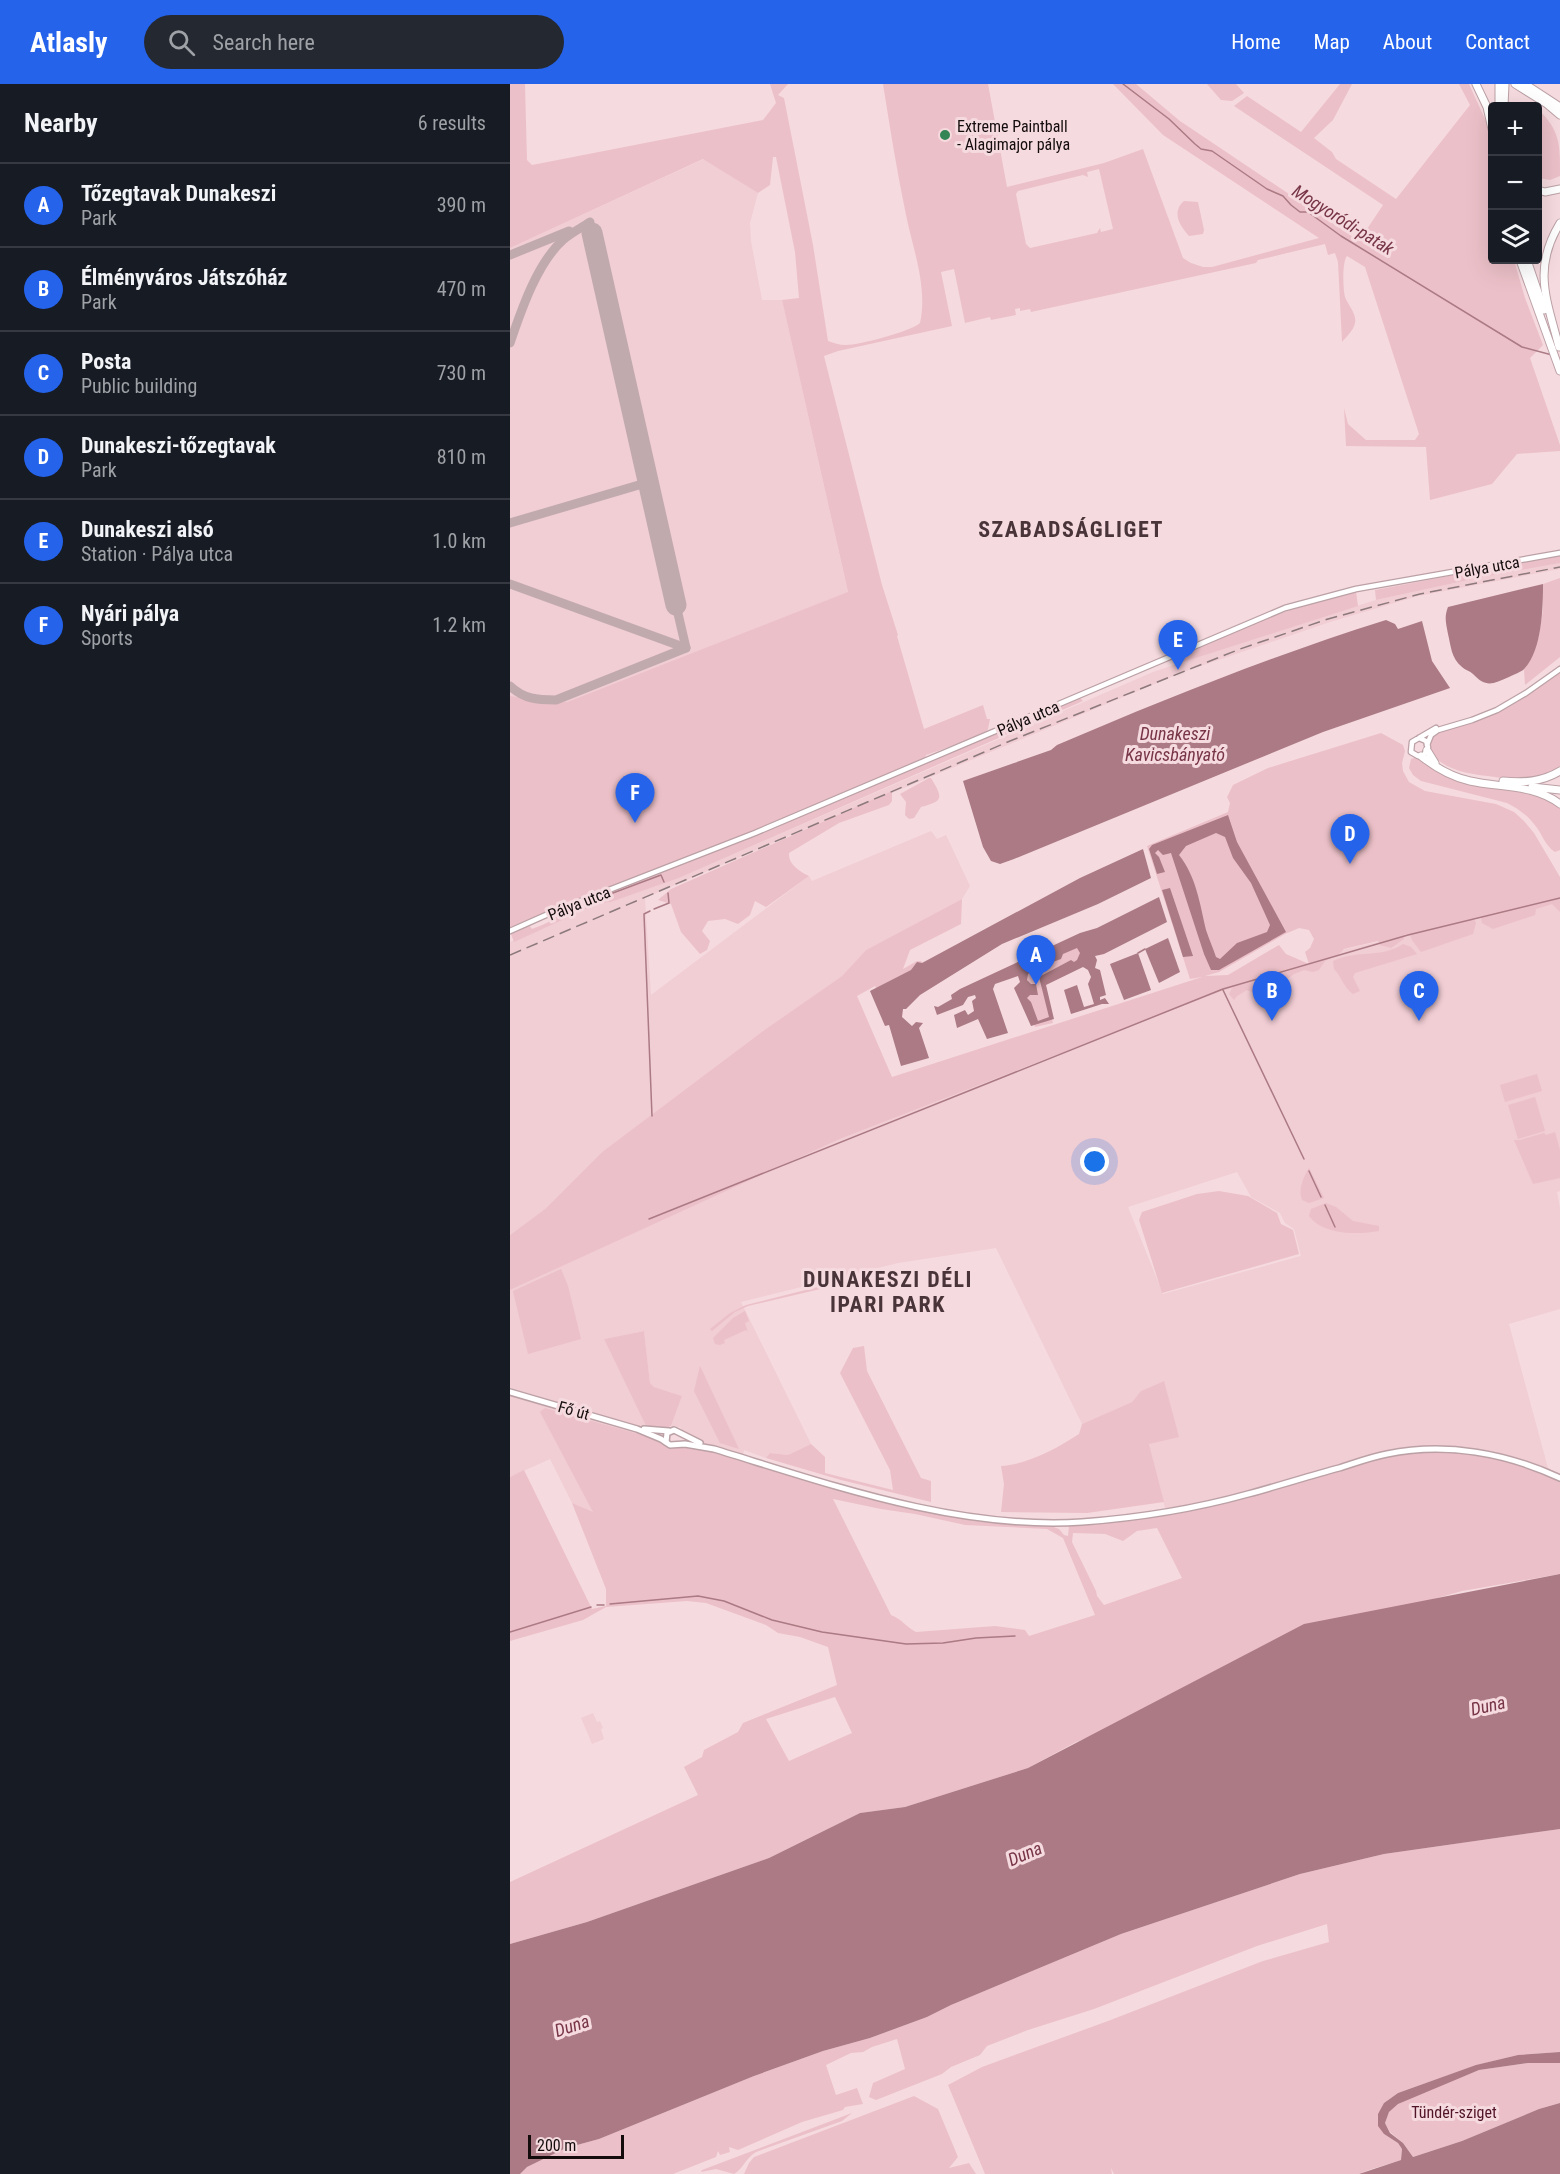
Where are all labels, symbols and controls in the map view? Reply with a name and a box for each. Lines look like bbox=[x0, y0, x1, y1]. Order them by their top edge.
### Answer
search box bbox=[144, 15, 564, 69]
text: Atlasly bbox=[30, 26, 108, 59]
icon: search bbox=[165, 26, 198, 59]
text: Search here bbox=[213, 30, 315, 55]
text: Home bbox=[1231, 30, 1281, 54]
text: Map bbox=[1314, 30, 1350, 54]
text: About bbox=[1383, 30, 1432, 54]
text: Contact bbox=[1465, 30, 1530, 54]
map controls bbox=[1488, 102, 1542, 264]
button: + bbox=[1488, 102, 1542, 156]
text: Nearby bbox=[24, 108, 98, 138]
text: 6 results bbox=[418, 111, 486, 135]
place label: Extreme Paintball - Alagimajor pálya bbox=[957, 117, 1070, 154]
marker: Extreme Paintball - Alagimajor pálya bbox=[938, 128, 952, 142]
button: − bbox=[1488, 156, 1542, 210]
water label: Mogyoródi-patak bbox=[1289, 180, 1399, 260]
text: Tőzegtavak Dunakeszi bbox=[81, 181, 276, 206]
text: A bbox=[38, 193, 49, 217]
text: 390 m bbox=[437, 193, 486, 217]
text: Park bbox=[81, 206, 117, 230]
button: layers bbox=[1488, 210, 1542, 264]
text: Élményváros Játszóház bbox=[81, 265, 288, 290]
text: B bbox=[38, 277, 49, 301]
text: 470 m bbox=[437, 277, 486, 301]
text: Park bbox=[81, 290, 117, 314]
text: Posta bbox=[81, 349, 131, 374]
text: C bbox=[38, 361, 49, 385]
text: 730 m bbox=[437, 361, 486, 385]
text: Public building bbox=[81, 374, 197, 398]
text: Dunakeszi-tőzegtavak bbox=[81, 433, 276, 458]
text: D bbox=[38, 445, 49, 469]
text: 810 m bbox=[437, 445, 486, 469]
text: Park bbox=[81, 458, 117, 482]
text: Dunakeszi alsó bbox=[81, 517, 214, 542]
district label: SZABADSÁGLIGET bbox=[978, 517, 1164, 542]
text: E bbox=[39, 529, 48, 553]
text: 1.0 km bbox=[432, 529, 486, 553]
text: Station · Pálya utca bbox=[81, 542, 233, 566]
street label: Pálya utca bbox=[1453, 552, 1521, 583]
text: Nyári pálya bbox=[81, 601, 179, 626]
text: F bbox=[39, 613, 48, 637]
text: 1.2 km bbox=[432, 613, 486, 637]
pin: E bbox=[1158, 620, 1198, 670]
text: Sports bbox=[81, 626, 133, 650]
street label: Pálya utca bbox=[994, 697, 1062, 740]
water label: Dunakeszi Kavicsbányató bbox=[1125, 723, 1225, 765]
pin: F bbox=[616, 774, 654, 823]
pin: D bbox=[1330, 814, 1370, 864]
street label: Pálya utca bbox=[545, 882, 613, 925]
pin: A bbox=[1016, 936, 1056, 985]
pin: B bbox=[1252, 972, 1292, 1021]
pin: C bbox=[1400, 972, 1438, 1021]
your location bbox=[1080, 1147, 1109, 1176]
district label: DUNAKESZI DÉLI IPARI PARK bbox=[803, 1267, 973, 1317]
street label: Fő út bbox=[556, 1397, 592, 1424]
water label: Duna bbox=[1468, 1691, 1507, 1720]
water label: Duna bbox=[1004, 1837, 1045, 1870]
water label: Duna bbox=[552, 2010, 592, 2041]
park label: Tündér-sziget bbox=[1411, 2103, 1497, 2122]
scale bar bbox=[528, 2132, 624, 2160]
text: 200 m bbox=[537, 2136, 576, 2155]

